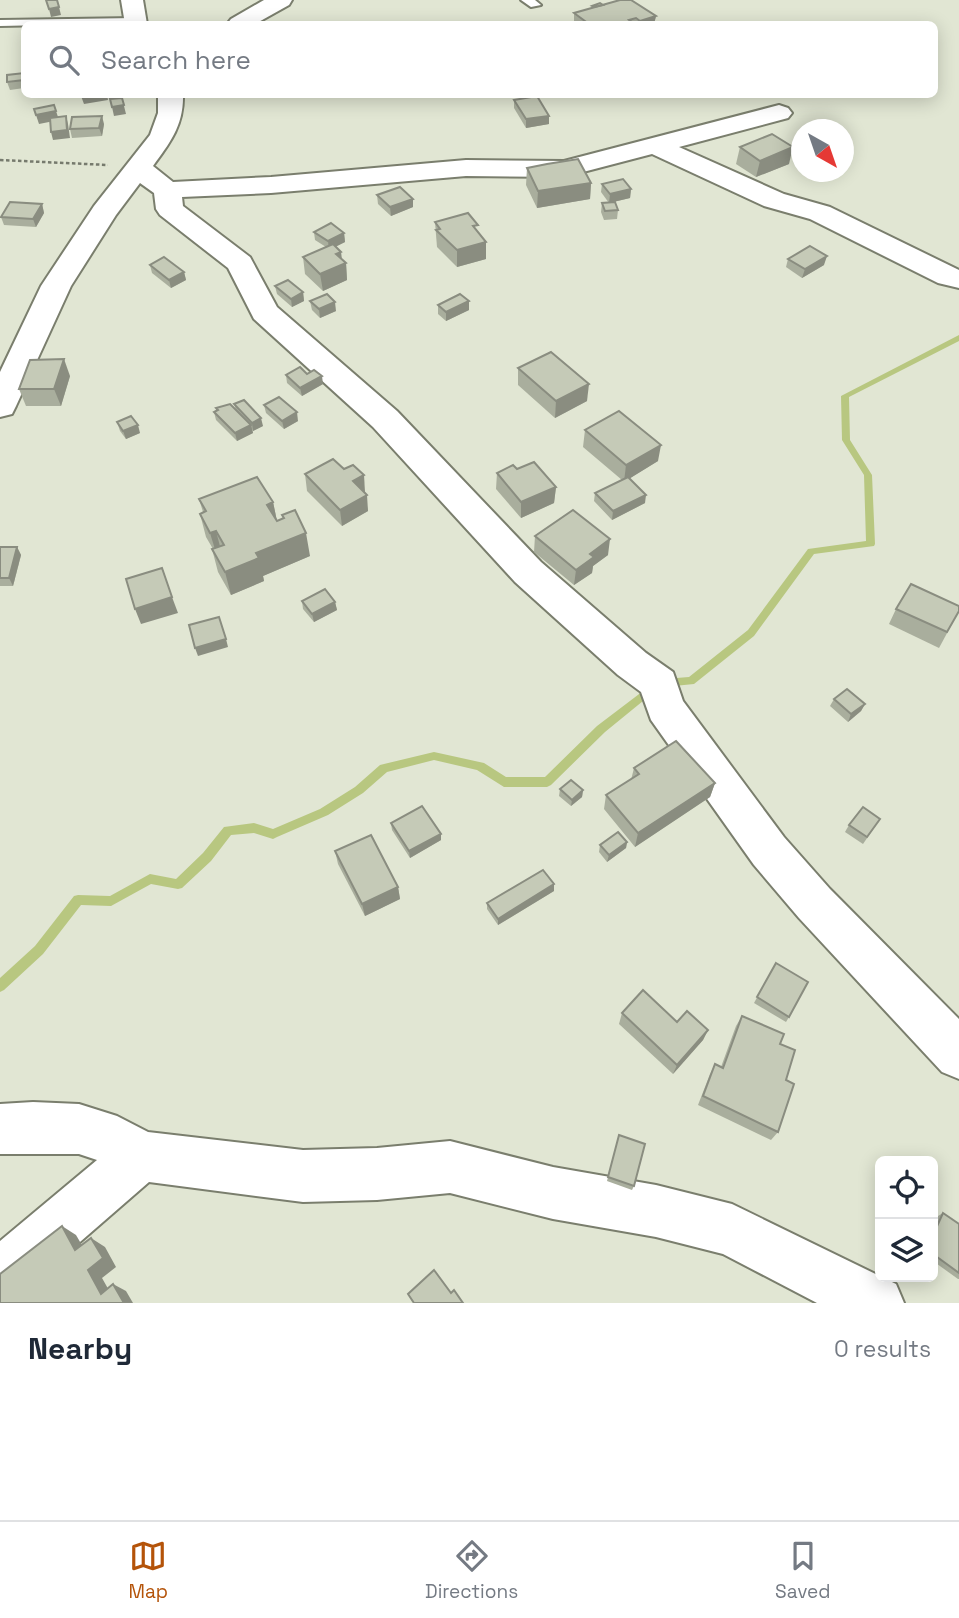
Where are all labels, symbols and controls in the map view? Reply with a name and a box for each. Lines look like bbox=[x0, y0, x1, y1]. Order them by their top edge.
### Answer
search box bbox=[21, 21, 938, 98]
icon: search bbox=[45, 41, 83, 79]
text: Search here bbox=[101, 43, 251, 77]
north arrow bbox=[791, 119, 854, 182]
map controls bbox=[875, 1156, 938, 1282]
button: locate bbox=[875, 1156, 938, 1219]
button: layers bbox=[875, 1219, 938, 1282]
text: Nearby bbox=[28, 1329, 132, 1368]
text: 0 results bbox=[834, 1334, 931, 1364]
tab: Map bbox=[128, 1537, 168, 1604]
tab: Directions bbox=[425, 1537, 518, 1604]
tab: Saved bbox=[775, 1537, 831, 1604]

